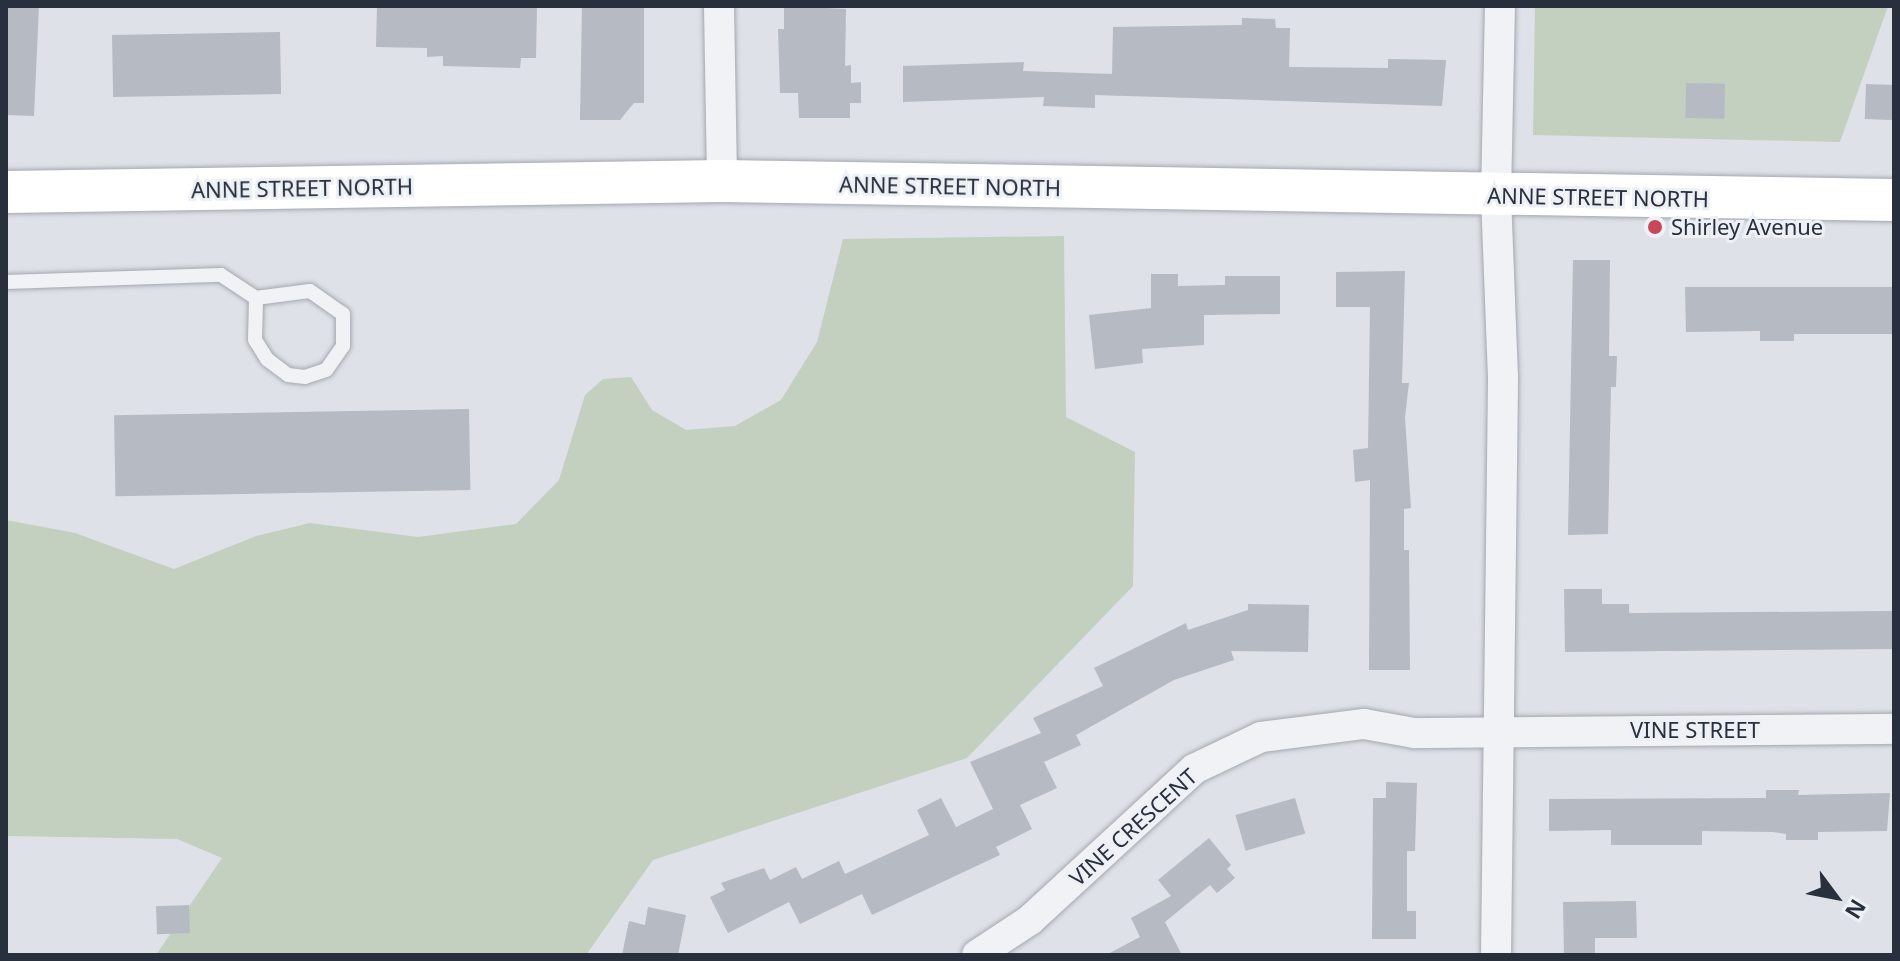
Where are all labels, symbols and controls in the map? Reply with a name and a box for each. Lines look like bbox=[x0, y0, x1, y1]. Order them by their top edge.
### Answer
street label: ANNE STREET NORTH bbox=[839, 171, 1061, 201]
street label: ANNE STREET NORTH bbox=[191, 173, 413, 203]
street label: ANNE STREET NORTH bbox=[1487, 182, 1709, 212]
place label: Shirley Avenue bbox=[1671, 214, 1823, 240]
marker: Shirley Avenue bbox=[1646, 218, 1664, 236]
street label: VINE STREET bbox=[1630, 717, 1760, 743]
street label: VINE CRESCENT bbox=[1064, 763, 1202, 891]
north arrow bbox=[1796, 857, 1876, 937]
text: N bbox=[1839, 894, 1874, 925]

